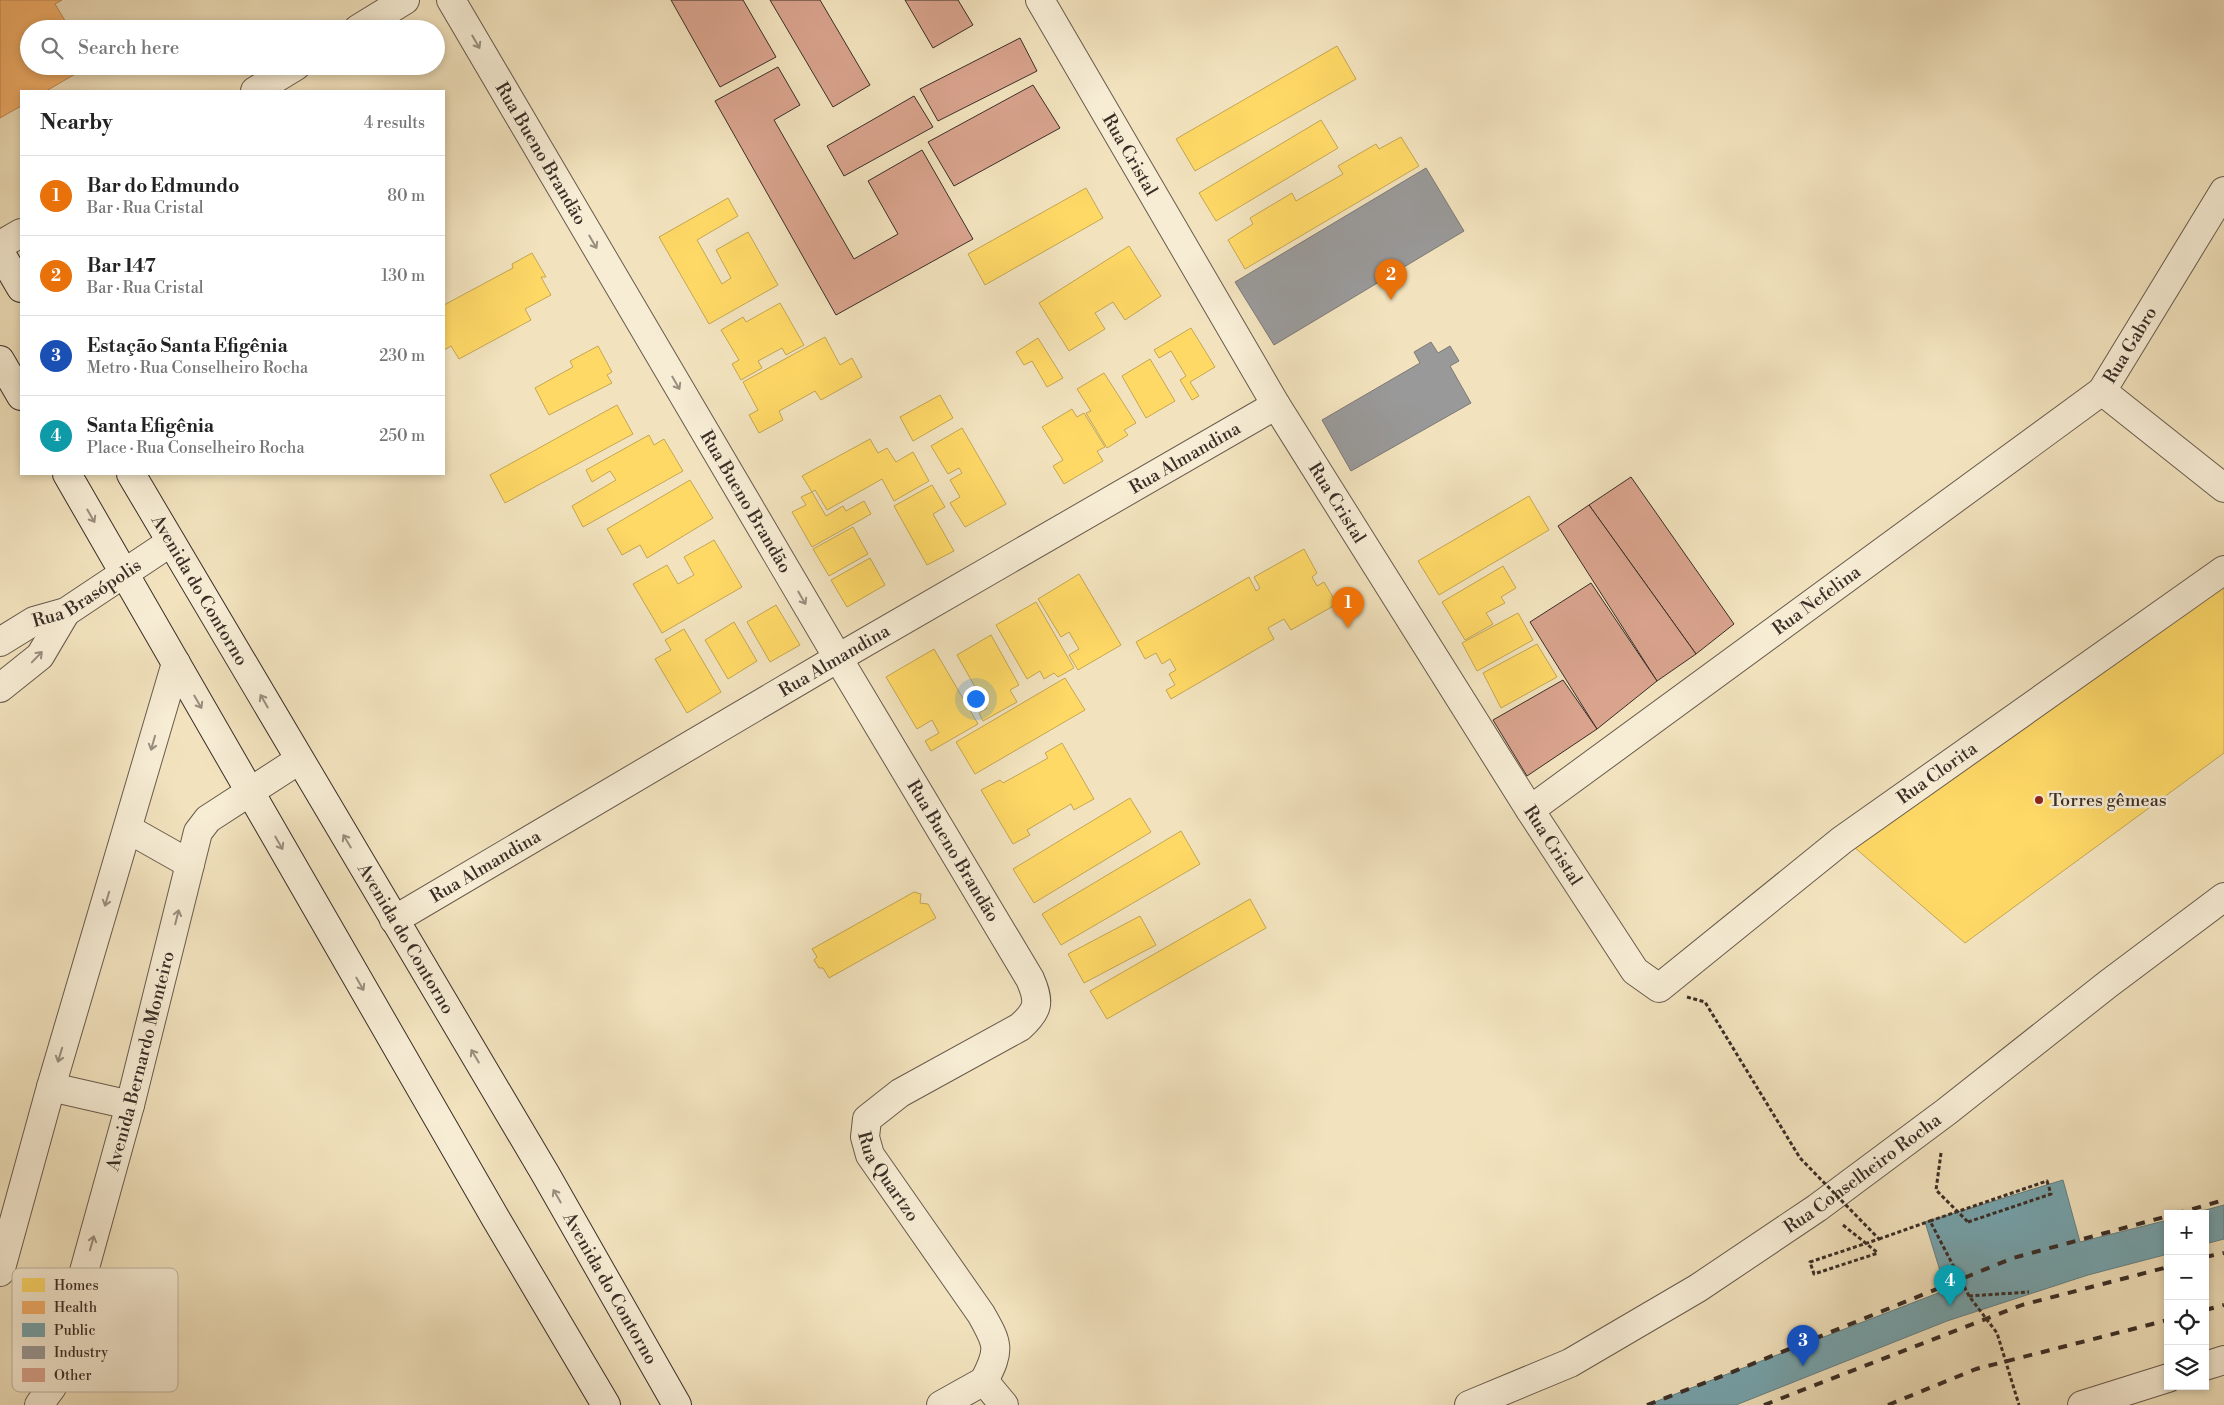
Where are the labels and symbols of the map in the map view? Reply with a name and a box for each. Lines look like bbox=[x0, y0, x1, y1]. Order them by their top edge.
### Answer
one-way arrow bbox=[471, 34, 481, 49]
street label: Rua Bueno Brandão bbox=[490, 78, 592, 229]
street label: Rua Cristal bbox=[1097, 110, 1163, 201]
one-way arrow bbox=[589, 235, 599, 249]
pin: 2 bbox=[1375, 259, 1407, 300]
street label: Rua Gabro bbox=[2098, 303, 2162, 388]
one-way arrow bbox=[671, 375, 681, 389]
street label: Rua Almandina bbox=[1125, 416, 1246, 499]
street label: Rua Bueno Brandão bbox=[695, 426, 797, 577]
street label: Rua Cristal bbox=[1303, 458, 1371, 548]
one-way arrow bbox=[87, 508, 97, 522]
street label: Avenida do Contorno bbox=[145, 510, 253, 670]
street label: Rua Brasópolis bbox=[30, 554, 146, 633]
street label: Rua Nefelina bbox=[1768, 560, 1866, 641]
pin: 1 bbox=[1332, 587, 1364, 628]
one-way arrow bbox=[798, 591, 808, 605]
street label: Rua Almandina bbox=[775, 619, 895, 702]
one-way arrow bbox=[31, 651, 43, 663]
your location bbox=[963, 686, 989, 712]
one-way arrow bbox=[259, 694, 269, 709]
one-way arrow bbox=[194, 695, 204, 709]
one-way arrow bbox=[148, 735, 158, 751]
street label: Rua Clorita bbox=[1893, 737, 1983, 810]
street label: Rua Bueno Brandão bbox=[901, 776, 1004, 926]
place label: Torres gêmeas bbox=[2049, 789, 2167, 812]
marker: Torres gêmeas bbox=[2033, 794, 2045, 806]
street label: Rua Cristal bbox=[1518, 801, 1588, 891]
street label: Rua Almandina bbox=[426, 824, 546, 908]
one-way arrow bbox=[342, 834, 352, 848]
one-way arrow bbox=[275, 835, 285, 850]
street label: Avenida do Contorno bbox=[352, 858, 459, 1019]
one-way arrow bbox=[101, 891, 111, 907]
one-way arrow bbox=[173, 909, 182, 925]
street label: Avenida Bernardo Monteiro bbox=[101, 949, 180, 1175]
one-way arrow bbox=[356, 976, 366, 991]
one-way arrow bbox=[55, 1046, 65, 1062]
one-way arrow bbox=[469, 1049, 479, 1063]
street label: Rua Conselheiro Rocha bbox=[1779, 1108, 1947, 1239]
street label: Rua Quartzo bbox=[852, 1129, 924, 1226]
one-way arrow bbox=[552, 1189, 562, 1203]
street label: Avenida do Contorno bbox=[557, 1207, 663, 1369]
one-way arrow bbox=[87, 1236, 97, 1252]
pin: 4 bbox=[1934, 1265, 1966, 1306]
legend bbox=[12, 1268, 178, 1392]
text: Homes bbox=[54, 1277, 99, 1295]
text: Health bbox=[54, 1299, 98, 1317]
text: Public bbox=[54, 1322, 95, 1340]
pin: 3 bbox=[1787, 1325, 1819, 1366]
text: Industry bbox=[54, 1344, 108, 1362]
text: Other bbox=[54, 1367, 92, 1385]

